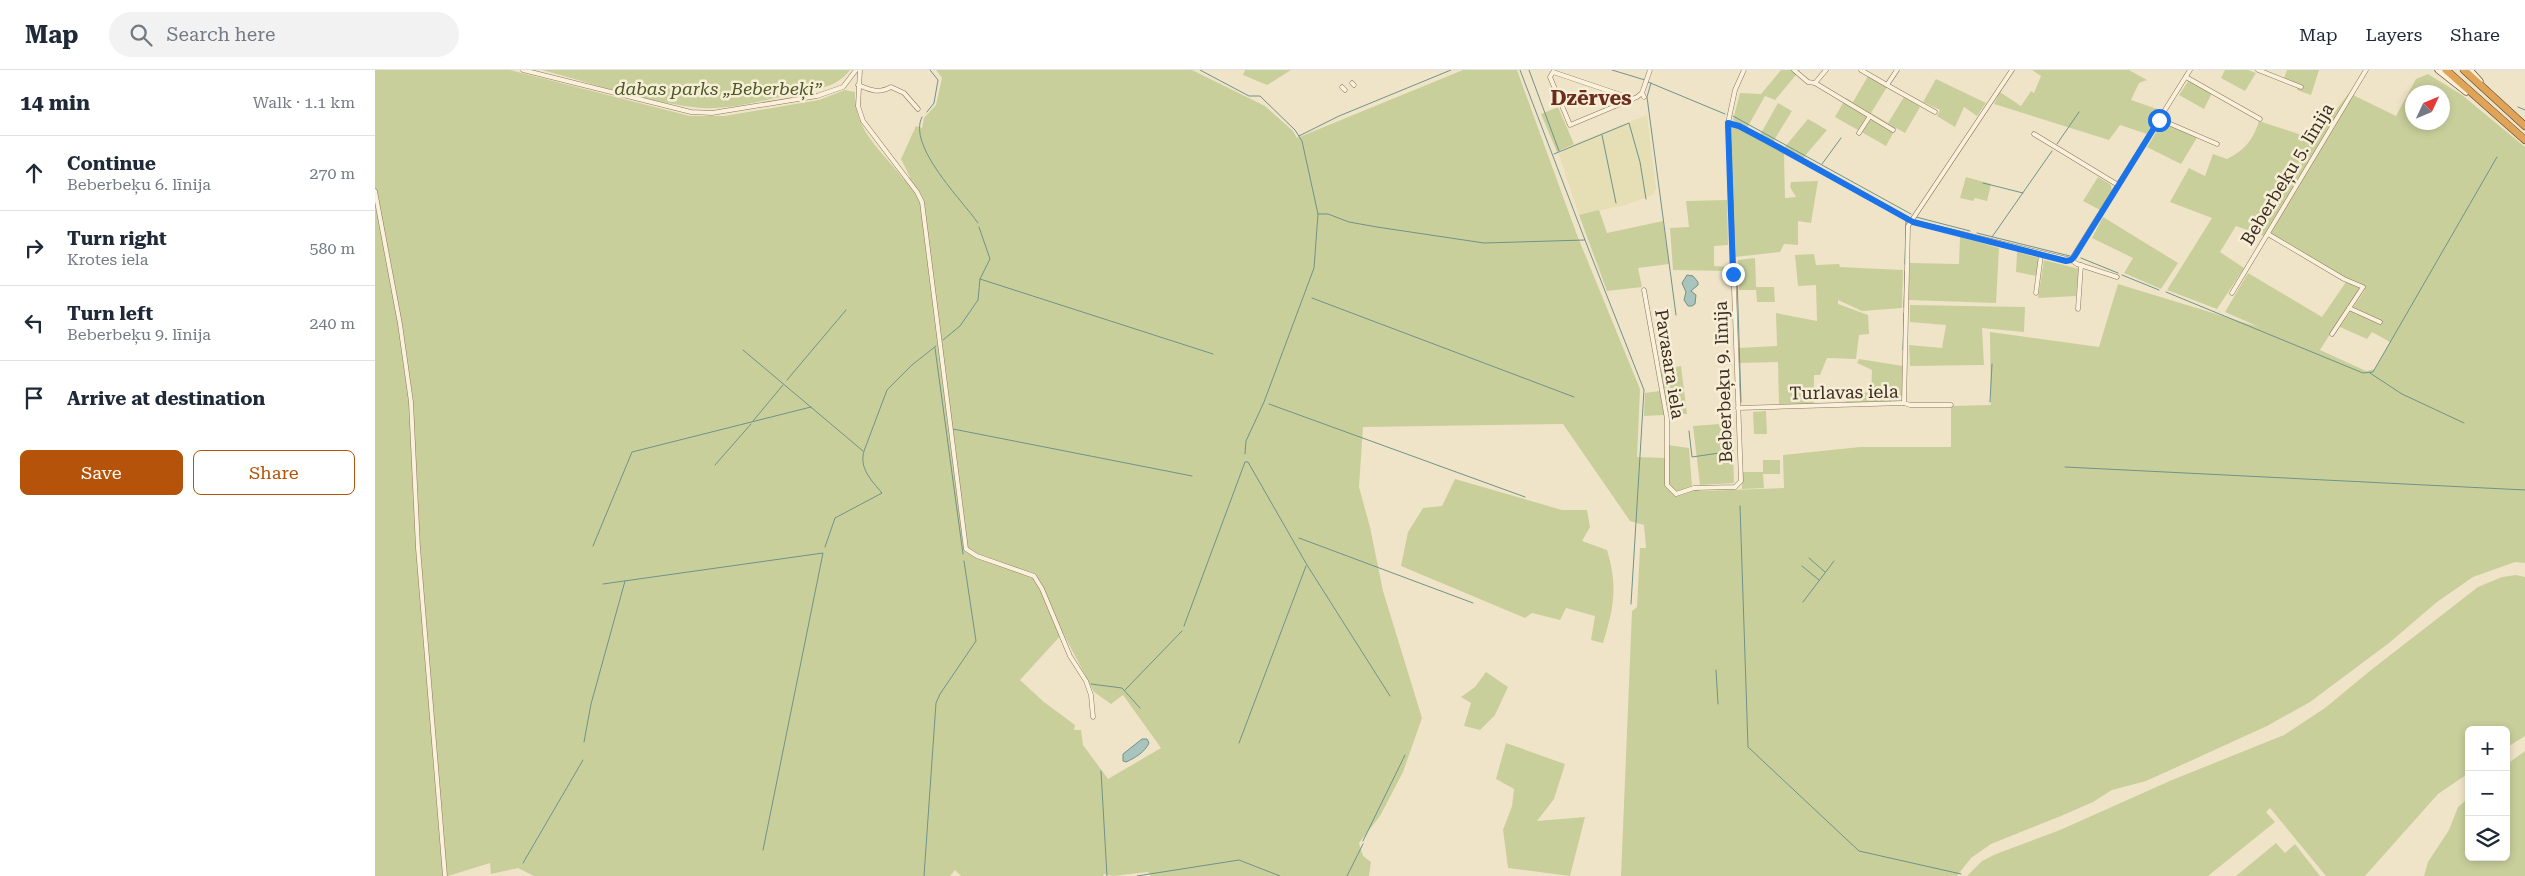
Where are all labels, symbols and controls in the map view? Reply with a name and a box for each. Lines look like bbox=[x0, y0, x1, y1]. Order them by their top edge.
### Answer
search box bbox=[109, 12, 459, 57]
text: Map bbox=[25, 21, 79, 49]
icon: search bbox=[127, 21, 155, 49]
text: Search here bbox=[167, 23, 275, 46]
text: Map bbox=[2299, 24, 2338, 45]
text: Layers bbox=[2366, 24, 2422, 45]
text: Share bbox=[2450, 24, 2500, 45]
park label: dabas parks „Beberbeķi” bbox=[614, 78, 822, 101]
north arrow bbox=[2405, 85, 2450, 130]
district label: Dzērves bbox=[1551, 86, 1631, 110]
text: 14 min bbox=[20, 91, 90, 115]
text: Walk · 1.1 km bbox=[253, 93, 355, 112]
street label: Beberbeķu 5. līnija bbox=[2236, 99, 2339, 249]
route start bbox=[2148, 109, 2171, 132]
text: Continue bbox=[67, 152, 156, 175]
icon: ahead bbox=[20, 159, 48, 187]
text: 270 m bbox=[309, 164, 355, 183]
text: Beberbeķu 6. līnija bbox=[67, 175, 211, 194]
text: Turn right bbox=[67, 227, 167, 250]
icon: right bbox=[20, 234, 48, 262]
text: 580 m bbox=[309, 239, 355, 258]
text: Krotes iela bbox=[67, 250, 148, 269]
route end bbox=[1722, 263, 1745, 286]
street label: Beberbeķu 9. līnija bbox=[1710, 300, 1737, 463]
text: Turn left bbox=[67, 302, 153, 325]
street label: Pavasara iela bbox=[1651, 308, 1689, 421]
icon: left bbox=[20, 309, 48, 337]
text: 240 m bbox=[309, 314, 355, 333]
text: Beberbeķu 9. līnija bbox=[67, 325, 211, 344]
street label: Turlavas iela bbox=[1789, 381, 1899, 403]
icon: arrive bbox=[20, 384, 48, 412]
text: Arrive at destination bbox=[67, 387, 265, 410]
button: Save bbox=[20, 450, 183, 495]
button: Share bbox=[193, 450, 355, 495]
map controls bbox=[2465, 726, 2510, 861]
button: + bbox=[2465, 726, 2510, 771]
button: − bbox=[2465, 771, 2510, 816]
button: layers bbox=[2465, 816, 2510, 861]

